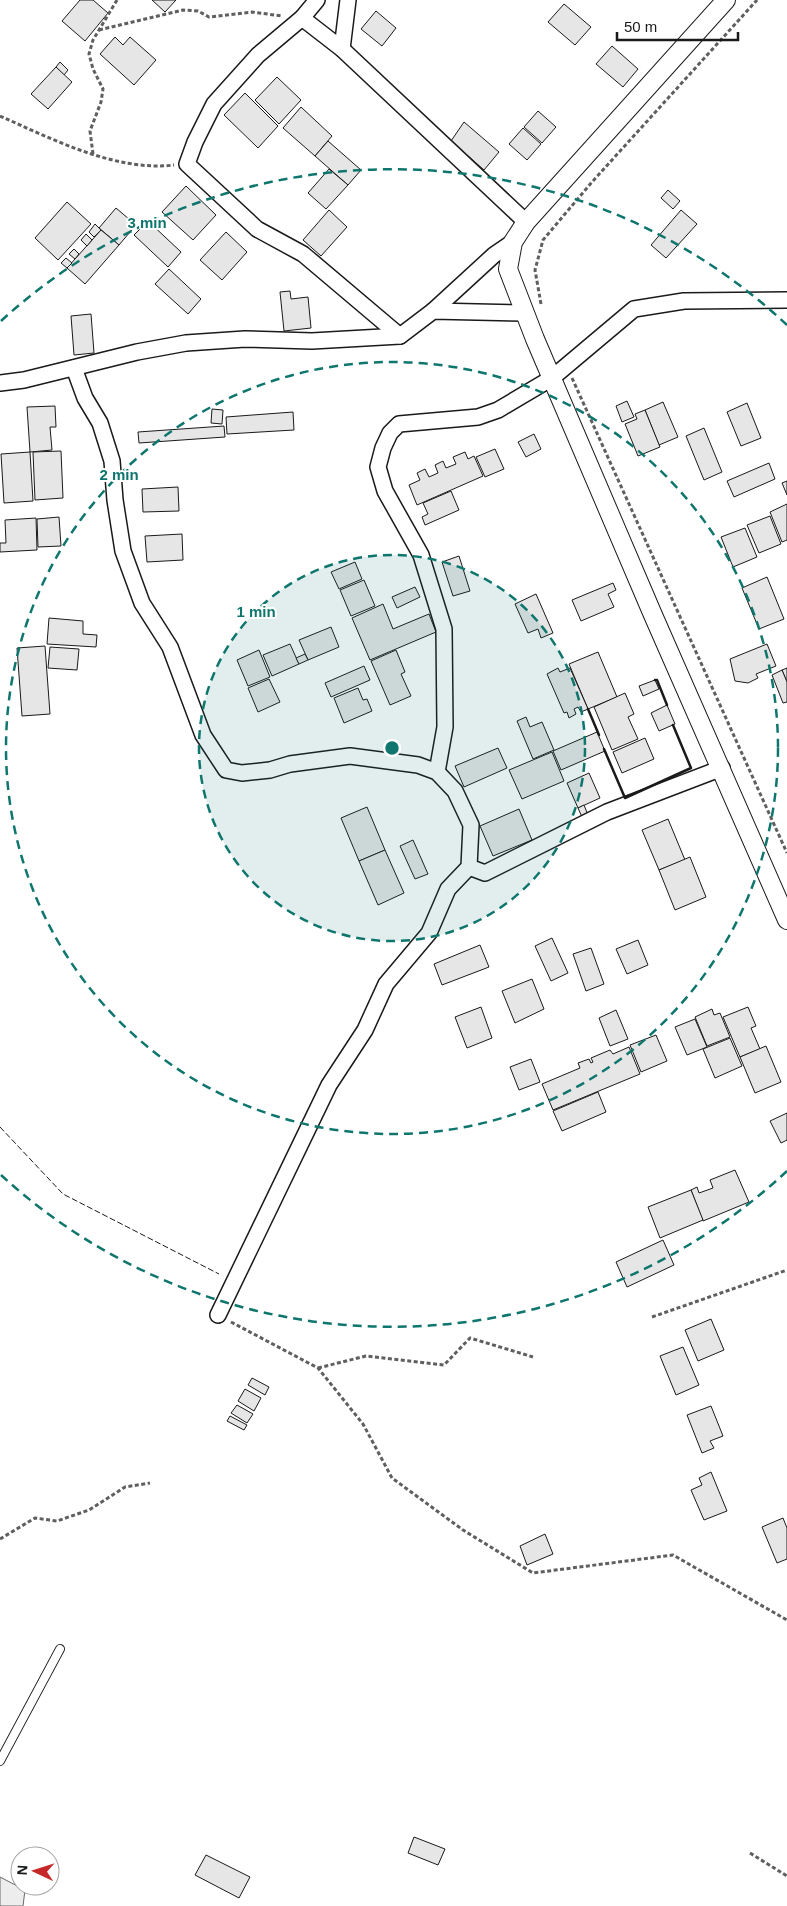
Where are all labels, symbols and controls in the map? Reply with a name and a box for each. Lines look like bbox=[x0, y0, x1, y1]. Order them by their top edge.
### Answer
scale bar bbox=[617, 10, 738, 42]
text: 50 m bbox=[624, 18, 657, 35]
text: 3 min bbox=[127, 214, 167, 231]
text: 2 min bbox=[99, 466, 139, 483]
text: 1 min bbox=[236, 603, 276, 620]
centre of rings bbox=[383, 739, 401, 757]
north arrow bbox=[10, 1846, 60, 1896]
text: N bbox=[14, 1864, 30, 1876]

